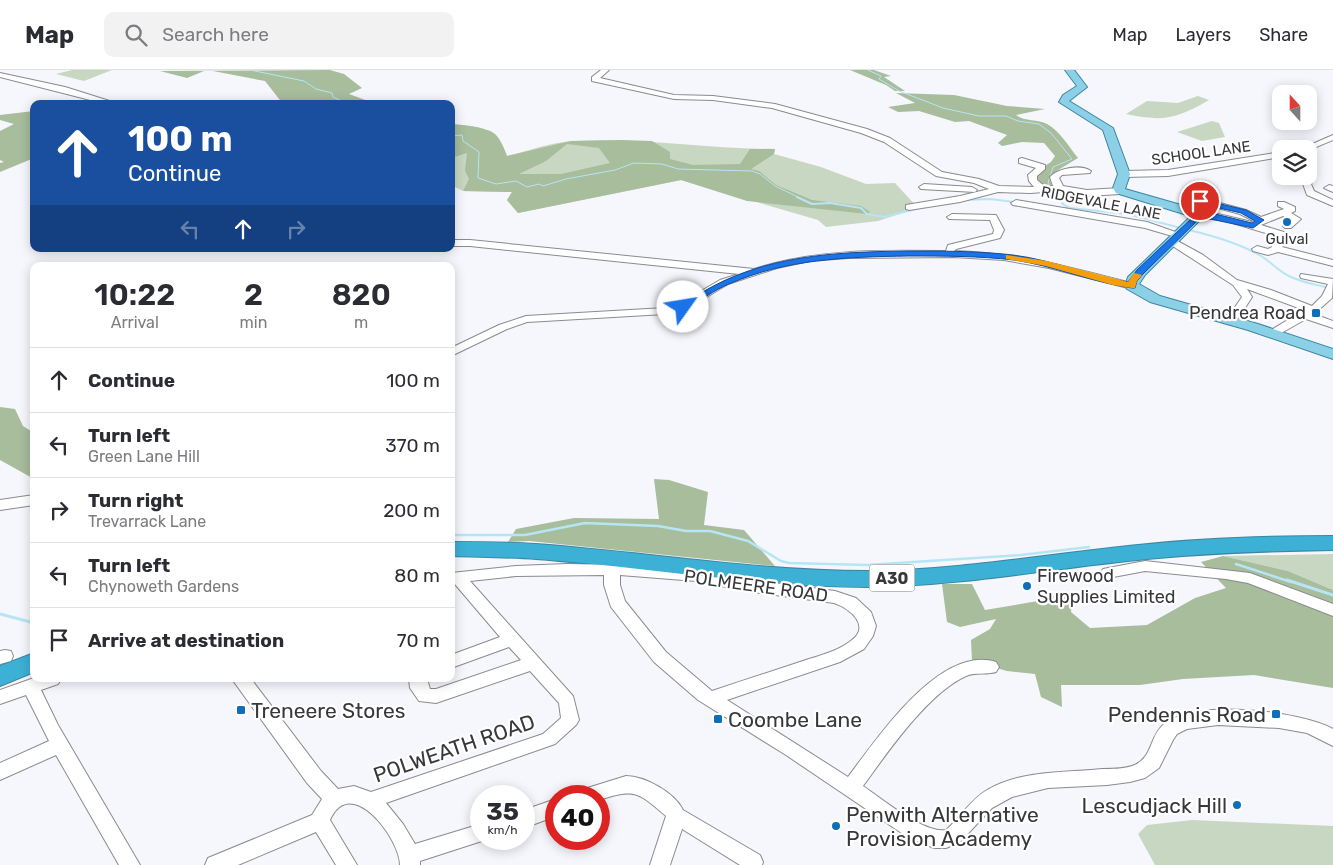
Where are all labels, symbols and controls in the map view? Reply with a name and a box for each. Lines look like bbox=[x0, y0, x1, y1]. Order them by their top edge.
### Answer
search box bbox=[104, 12, 454, 57]
text: Map bbox=[25, 21, 74, 49]
icon: search bbox=[122, 21, 150, 49]
text: Search here bbox=[162, 23, 269, 46]
text: Map bbox=[1113, 24, 1148, 46]
text: Layers bbox=[1176, 24, 1231, 46]
text: Share bbox=[1259, 24, 1308, 46]
north arrow bbox=[1272, 85, 1318, 130]
map controls bbox=[1272, 85, 1317, 185]
text: 100 m bbox=[128, 118, 233, 160]
icon: ahead bbox=[45, 120, 110, 185]
street label: SCHOOL LANE bbox=[1150, 137, 1252, 169]
button: layers bbox=[1272, 140, 1317, 185]
text: Continue bbox=[128, 160, 221, 187]
pin bbox=[1179, 180, 1221, 222]
street label: RIDGEVALE LANE bbox=[1039, 183, 1163, 223]
icon: arrive bbox=[1186, 187, 1214, 215]
icon: left bbox=[176, 215, 204, 243]
icon: ahead bbox=[229, 215, 257, 243]
icon: right bbox=[282, 215, 310, 243]
marker: Gulval bbox=[1281, 216, 1293, 228]
place label: Gulval bbox=[1266, 230, 1308, 248]
text: 10:22 bbox=[94, 277, 175, 313]
text: 2 bbox=[244, 277, 263, 313]
text: 820 bbox=[332, 277, 391, 313]
position arrow bbox=[656, 280, 708, 332]
place label: Pendrea Road bbox=[1189, 302, 1306, 324]
marker: Pendrea Road bbox=[1310, 307, 1322, 319]
text: Arrival bbox=[111, 313, 159, 332]
text: min bbox=[240, 313, 267, 332]
text: m bbox=[354, 313, 368, 332]
icon: ahead bbox=[45, 366, 73, 394]
text: Continue bbox=[88, 369, 175, 392]
text: 100 m bbox=[386, 369, 440, 392]
text: Turn left bbox=[88, 424, 170, 447]
icon: left bbox=[45, 431, 73, 459]
text: 370 m bbox=[385, 434, 440, 457]
text: Green Lane Hill bbox=[88, 447, 200, 466]
text: Turn right bbox=[88, 489, 183, 512]
icon: right bbox=[45, 496, 73, 524]
text: 200 m bbox=[383, 499, 440, 522]
text: Trevarrack Lane bbox=[88, 512, 206, 531]
text: Turn left bbox=[88, 554, 170, 577]
icon: left bbox=[45, 561, 73, 589]
text: 80 m bbox=[394, 564, 440, 587]
road number: A30 bbox=[870, 564, 914, 592]
street label: POLMEERE ROAD bbox=[683, 565, 829, 607]
place label: Firewood Supplies Limited bbox=[1037, 565, 1176, 608]
text: Chynoweth Gardens bbox=[88, 577, 239, 596]
marker: Firewood Supplies Limited bbox=[1021, 580, 1033, 592]
icon: arrive bbox=[45, 626, 73, 654]
text: Arrive at destination bbox=[88, 629, 284, 652]
text: 70 m bbox=[397, 629, 440, 652]
place label: Treneere Stores bbox=[251, 698, 405, 723]
place label: Pendennis Road bbox=[1108, 702, 1266, 727]
marker: Treneere Stores bbox=[235, 704, 247, 716]
place label: Coombe Lane bbox=[728, 707, 862, 732]
marker: Pendennis Road bbox=[1270, 708, 1282, 720]
street label: POLWEATH ROAD bbox=[370, 709, 538, 787]
marker: Coombe Lane bbox=[712, 713, 724, 725]
speed limit sign: 40 bbox=[545, 785, 610, 850]
place label: Lescudjack Hill bbox=[1082, 793, 1227, 818]
text: 35 bbox=[486, 797, 519, 826]
marker: Lescudjack Hill bbox=[1231, 799, 1243, 811]
place label: Penwith Alternative Provision Academy bbox=[846, 802, 1039, 851]
marker: Penwith Alternative Provision Academy bbox=[830, 820, 842, 832]
text: km/h bbox=[488, 823, 517, 837]

